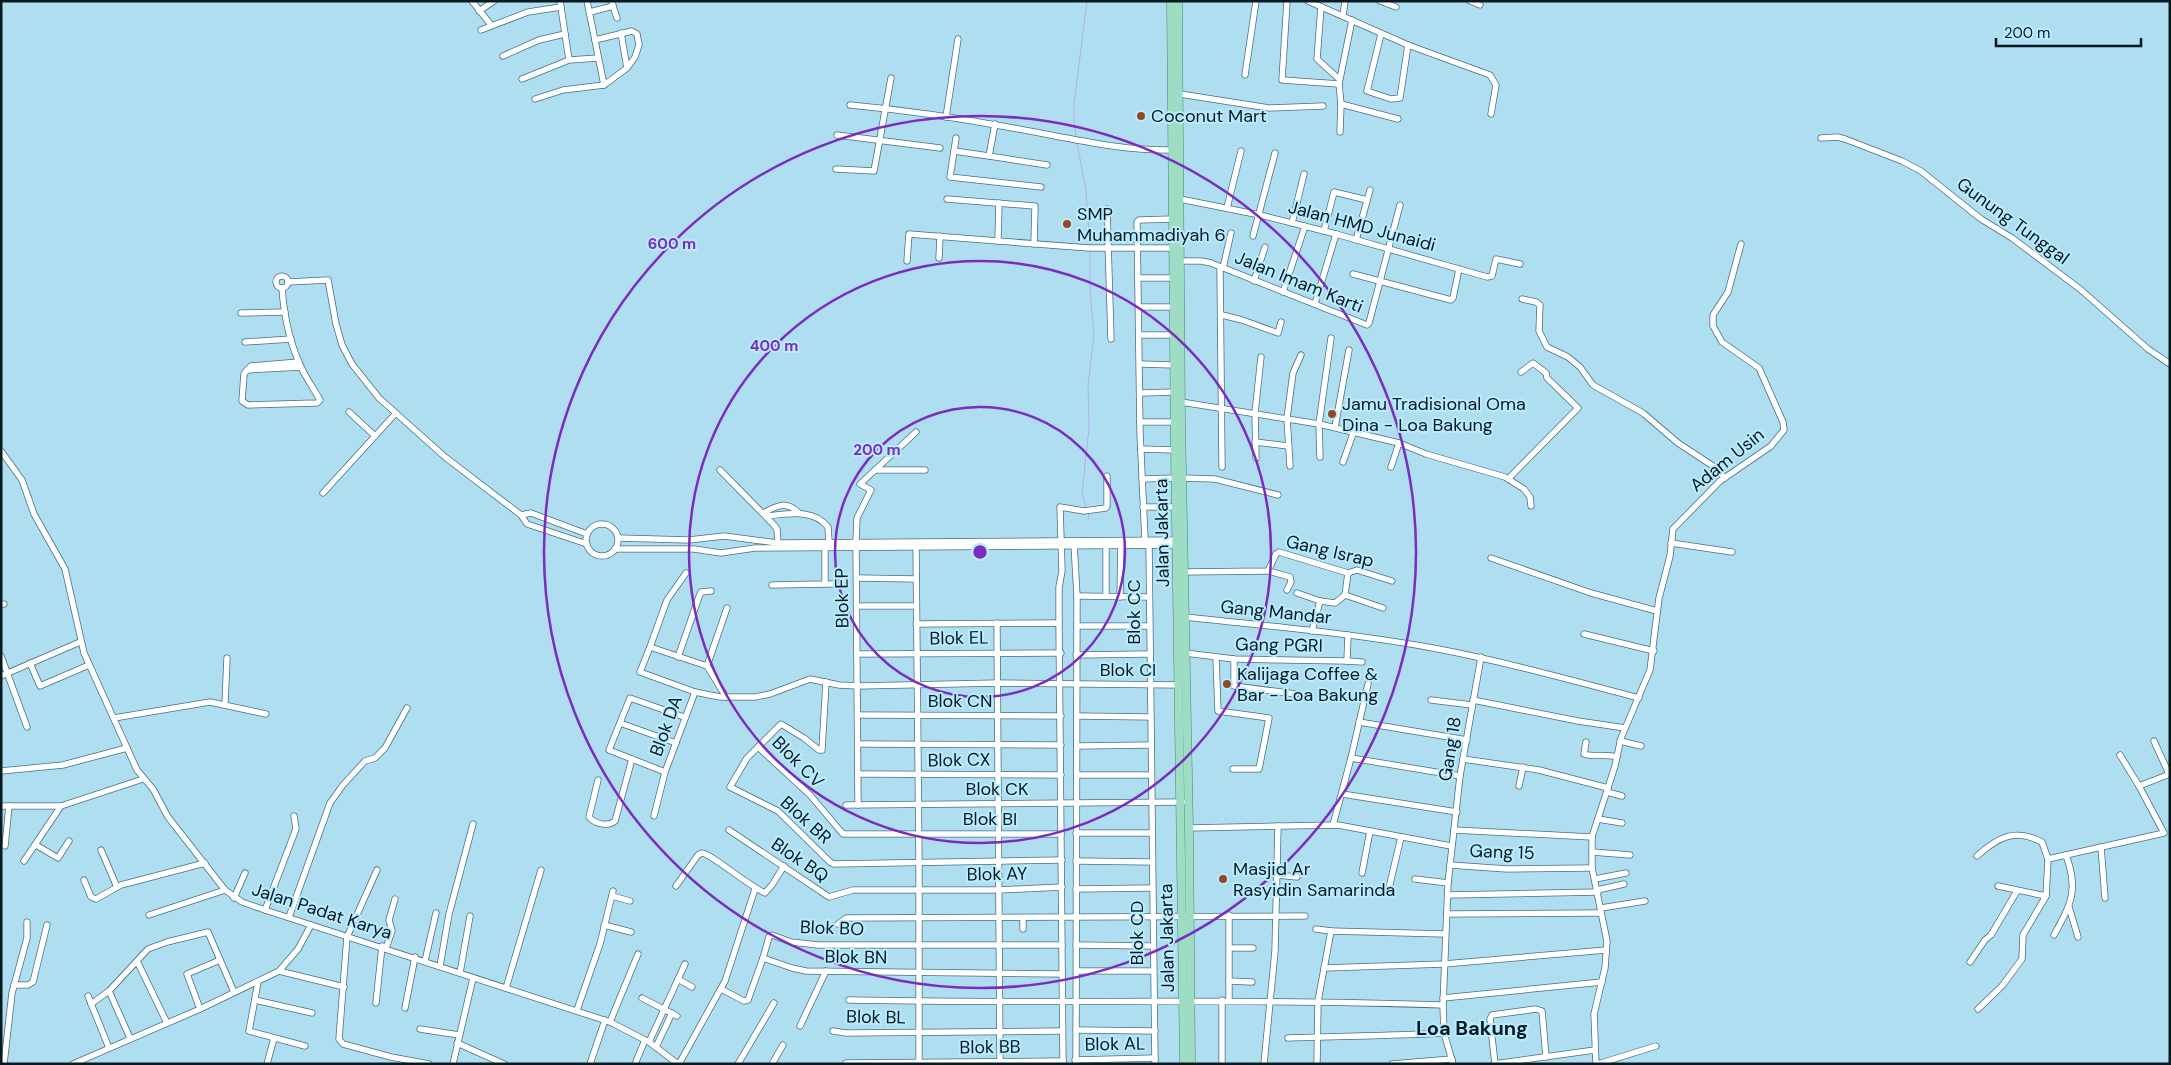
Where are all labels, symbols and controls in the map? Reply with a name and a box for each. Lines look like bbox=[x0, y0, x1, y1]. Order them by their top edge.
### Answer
scale bar bbox=[1996, 15, 2141, 47]
text: 200 m bbox=[2004, 23, 2050, 43]
place label: Coconut Mart bbox=[1151, 104, 1267, 128]
marker: Coconut Mart bbox=[1135, 110, 1147, 122]
street label: Gunung Tunggal bbox=[1952, 172, 2074, 270]
street label: Jalan HMD Junaidi bbox=[1286, 195, 1438, 257]
place label: SMP Muhammadiyah 6 bbox=[1077, 202, 1226, 247]
marker: SMP Muhammadiyah 6 bbox=[1061, 218, 1073, 230]
text: 600 m bbox=[648, 234, 696, 254]
street label: Jalan Imam Karti bbox=[1231, 245, 1367, 319]
text: 400 m bbox=[750, 336, 798, 356]
place label: Jamu Tradisional Oma Dina - Loa Bakung bbox=[1342, 392, 1526, 437]
marker: Jamu Tradisional Oma Dina - Loa Bakung bbox=[1326, 408, 1338, 420]
street label: Adam Usin bbox=[1685, 423, 1769, 497]
text: 200 m bbox=[853, 440, 901, 460]
street label: Jalan Jakarta bbox=[1149, 478, 1175, 588]
street label: Gang Israp bbox=[1284, 529, 1376, 573]
centre of rings bbox=[971, 543, 989, 561]
street label: Blok EP bbox=[829, 568, 855, 628]
street label: Blok CC bbox=[1122, 579, 1146, 645]
street label: Gang Mandar bbox=[1219, 594, 1333, 630]
street label: Blok EL bbox=[929, 625, 989, 651]
street label: Gang PGRI bbox=[1235, 632, 1323, 658]
street label: Blok CI bbox=[1100, 658, 1156, 682]
place label: Kalijaga Coffee & Bar - Loa Bakung bbox=[1237, 662, 1378, 707]
marker: Kalijaga Coffee & Bar - Loa Bakung bbox=[1221, 678, 1233, 690]
street label: Blok CN bbox=[928, 689, 992, 713]
street label: Blok DA bbox=[644, 692, 688, 760]
street label: Gang 18 bbox=[1433, 715, 1467, 783]
street label: Blok CV bbox=[767, 731, 829, 793]
street label: Blok CX bbox=[927, 747, 991, 773]
street label: Blok CK bbox=[966, 777, 1029, 801]
street label: Blok BR bbox=[775, 791, 837, 849]
street label: Blok BI bbox=[963, 807, 1017, 831]
street label: Blok BQ bbox=[767, 832, 833, 888]
street label: Gang 15 bbox=[1469, 839, 1535, 865]
place label: Masjid Ar Rasyidin Samarinda bbox=[1233, 857, 1395, 902]
street label: Blok AY bbox=[967, 861, 1028, 887]
marker: Masjid Ar Rasyidin Samarinda bbox=[1217, 873, 1229, 885]
street label: Jalan Padat Karya bbox=[249, 877, 395, 945]
street label: Jalan Jakarta bbox=[1154, 883, 1180, 993]
street label: Blok CD bbox=[1125, 901, 1149, 965]
street label: Blok BO bbox=[799, 915, 865, 941]
street label: Blok BN bbox=[824, 944, 888, 970]
street label: Blok BL bbox=[846, 1004, 906, 1030]
district label: Loa Bakung bbox=[1416, 1015, 1528, 1041]
street label: Blok AL bbox=[1084, 1031, 1146, 1057]
street label: Blok BB bbox=[959, 1034, 1021, 1060]

